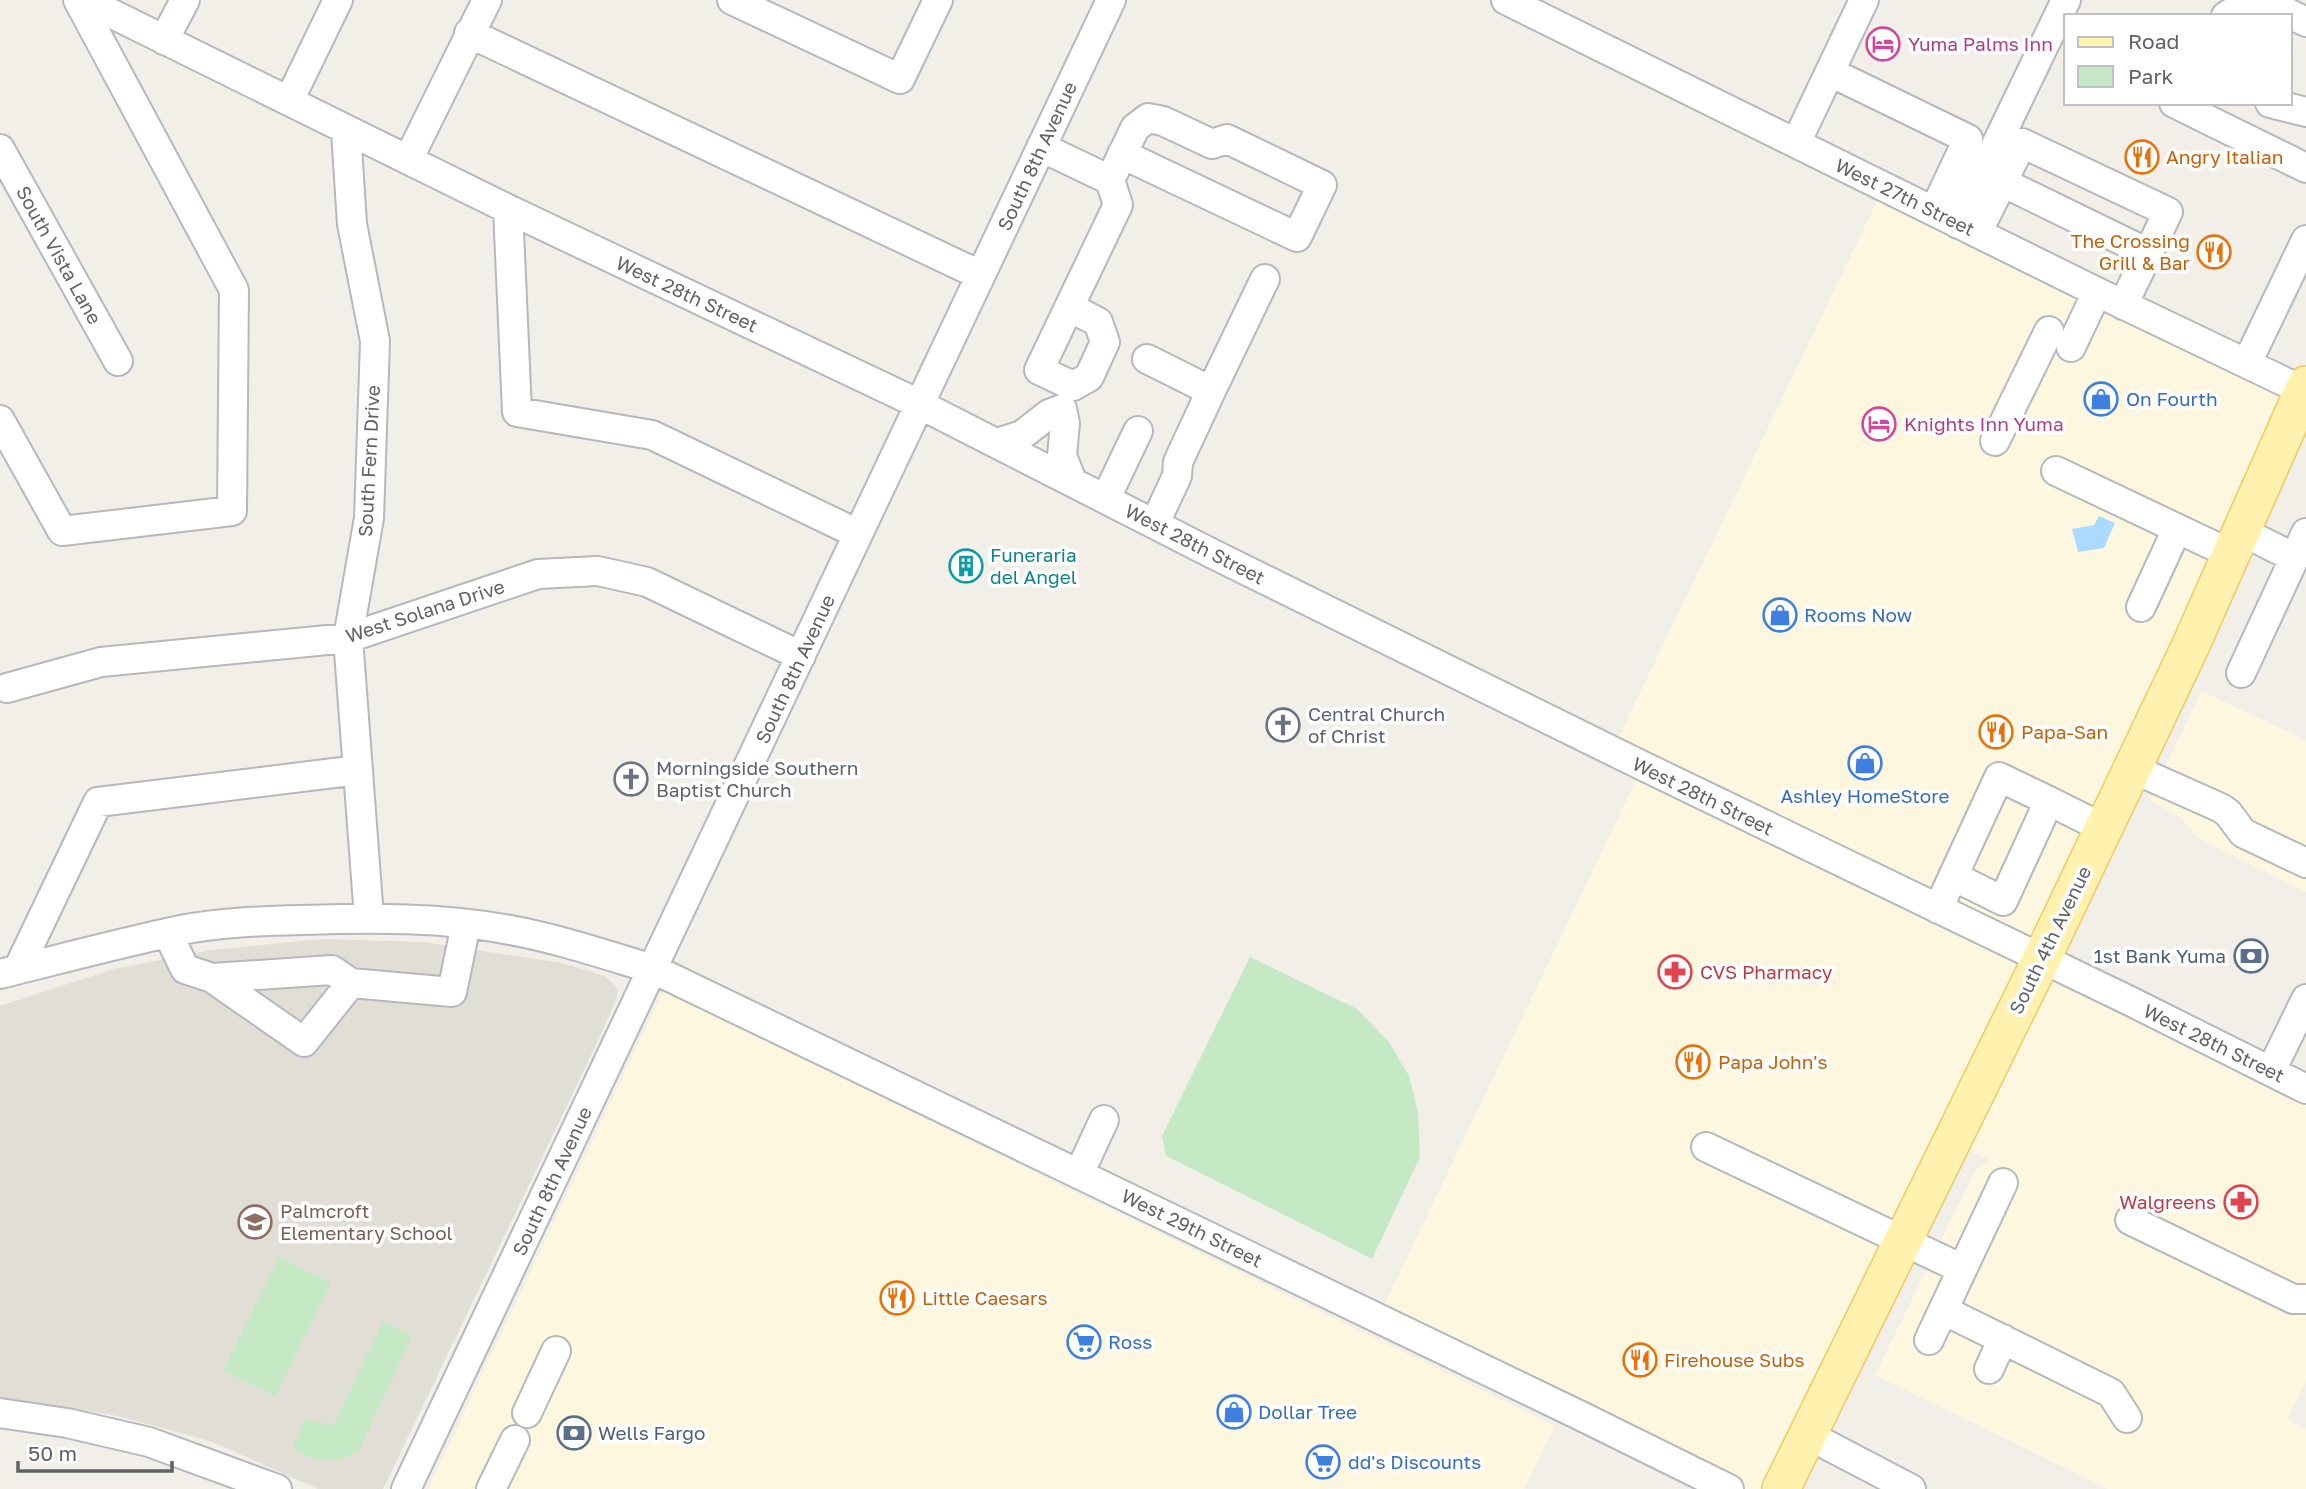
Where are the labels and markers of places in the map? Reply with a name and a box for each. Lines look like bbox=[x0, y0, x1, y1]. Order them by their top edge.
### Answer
hotel icon: Yuma Palms Inn bbox=[1864, 25, 1902, 63]
place label: Yuma Palms Inn bbox=[1908, 32, 2053, 55]
restaurant icon: Angry Italian bbox=[2123, 138, 2161, 176]
place label: Angry Italian bbox=[2166, 145, 2283, 168]
place label: The Crossing Grill & Bar bbox=[2071, 229, 2191, 274]
restaurant icon: The Crossing Grill & Bar bbox=[2195, 233, 2233, 271]
shop icon: On Fourth bbox=[2082, 380, 2120, 418]
place label: On Fourth bbox=[2126, 387, 2218, 410]
hotel icon: Knights Inn Yuma bbox=[1860, 405, 1898, 443]
place label: Knights Inn Yuma bbox=[1904, 412, 2064, 435]
place label: Funeraria del Angel bbox=[990, 543, 1077, 588]
building icon: Funeraria del Angel bbox=[947, 547, 985, 585]
shop icon: Rooms Now bbox=[1761, 596, 1799, 634]
place label: Rooms Now bbox=[1804, 603, 1912, 626]
place label: Central Church of Christ bbox=[1308, 702, 1445, 747]
church icon: Central Church of Christ bbox=[1264, 706, 1302, 744]
restaurant icon: Papa-San bbox=[1977, 713, 2015, 751]
place label: Papa-San bbox=[2021, 720, 2108, 743]
shop icon: Ashley HomeStore bbox=[1846, 744, 1884, 782]
place label: Morningside Southern Baptist Church bbox=[656, 756, 858, 801]
church icon: Morningside Southern Baptist Church bbox=[612, 760, 650, 798]
place label: Ashley HomeStore bbox=[1780, 784, 1950, 807]
bank icon: 1st Bank Yuma bbox=[2232, 937, 2270, 975]
place label: 1st Bank Yuma bbox=[2094, 944, 2226, 967]
pharmacy icon: CVS Pharmacy bbox=[1656, 953, 1694, 991]
place label: CVS Pharmacy bbox=[1700, 960, 1833, 983]
restaurant icon: Papa John's bbox=[1674, 1043, 1712, 1081]
place label: Papa John's bbox=[1718, 1050, 1828, 1073]
pharmacy icon: Walgreens bbox=[2222, 1183, 2260, 1221]
place label: Walgreens bbox=[2119, 1190, 2216, 1213]
place label: Palmcroft Elementary School bbox=[280, 1199, 453, 1244]
school or university icon: Palmcroft Elementary School bbox=[236, 1203, 274, 1241]
restaurant icon: Little Caesars bbox=[878, 1279, 916, 1317]
place label: Little Caesars bbox=[922, 1286, 1048, 1309]
supermarket icon: Ross bbox=[1065, 1323, 1103, 1361]
place label: Ross bbox=[1108, 1330, 1152, 1353]
restaurant icon: Firehouse Subs bbox=[1621, 1341, 1659, 1379]
place label: Firehouse Subs bbox=[1664, 1348, 1804, 1371]
shop icon: Dollar Tree bbox=[1215, 1393, 1253, 1431]
place label: Dollar Tree bbox=[1258, 1400, 1357, 1423]
bank icon: Wells Fargo bbox=[555, 1414, 593, 1452]
place label: Wells Fargo bbox=[598, 1421, 705, 1444]
supermarket icon: dd's Discounts bbox=[1304, 1443, 1342, 1481]
place label: dd's Discounts bbox=[1348, 1450, 1481, 1473]

